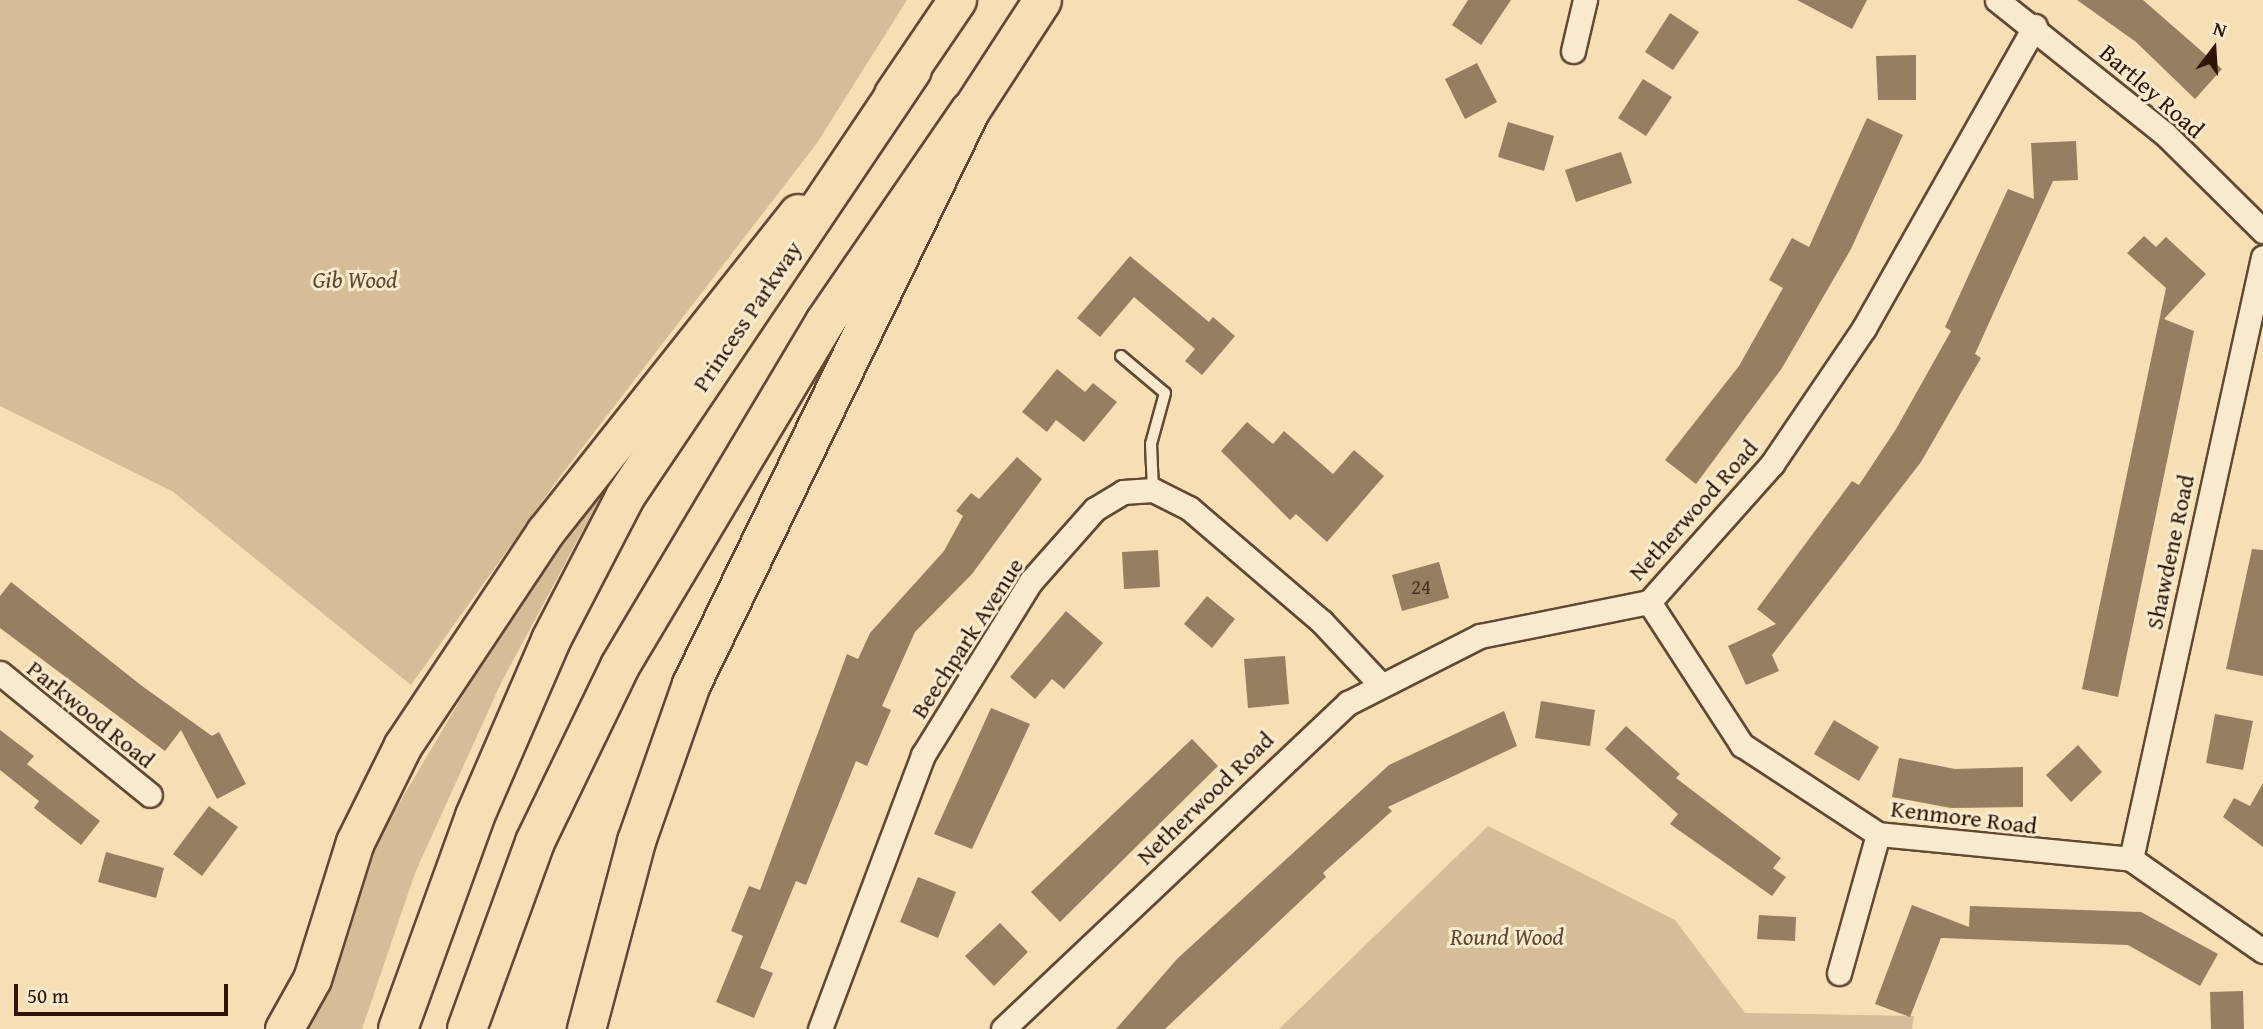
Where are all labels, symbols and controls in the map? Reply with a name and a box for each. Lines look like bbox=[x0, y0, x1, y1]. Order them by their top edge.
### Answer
north arrow bbox=[2179, 14, 2249, 84]
text: N bbox=[2210, 14, 2230, 44]
street label: Bartley Road bbox=[2094, 38, 2210, 144]
street label: Princess Parkway bbox=[686, 235, 808, 397]
park label: Gib Wood bbox=[312, 266, 398, 294]
street label: Netherwood Road bbox=[1622, 434, 1764, 586]
street label: Shawdene Road bbox=[2140, 472, 2200, 632]
street label: Beechpark Avenue bbox=[904, 552, 1030, 724]
house number: 24 bbox=[1411, 574, 1431, 600]
street label: Parkwood Road bbox=[21, 654, 161, 774]
street label: Netherwood Road bbox=[1130, 725, 1280, 871]
street label: Kenmore Road bbox=[1889, 794, 2039, 840]
park label: Round Wood bbox=[1450, 923, 1564, 951]
scale bar bbox=[18, 970, 231, 1014]
text: 50 m bbox=[27, 980, 69, 1011]

